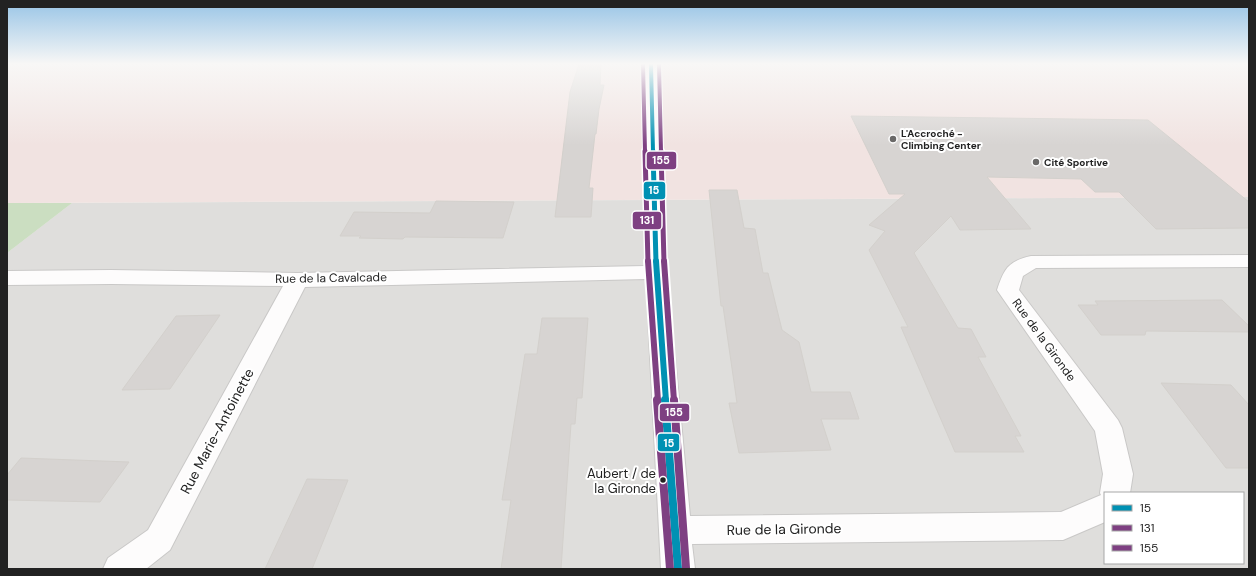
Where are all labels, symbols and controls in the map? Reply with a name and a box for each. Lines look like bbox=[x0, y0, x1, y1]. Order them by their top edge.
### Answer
place label: L'Accroché - Climbing Center bbox=[901, 127, 981, 152]
marker: L'Accroché - Climbing Center bbox=[888, 134, 898, 144]
line badge: 155 bbox=[646, 151, 677, 170]
text: 155 bbox=[652, 153, 670, 167]
place label: Cité Sportive bbox=[1044, 156, 1108, 169]
marker: Cité Sportive bbox=[1031, 157, 1041, 167]
line badge: 15 bbox=[643, 181, 666, 200]
text: 15 bbox=[649, 183, 660, 197]
line badge: 131 bbox=[632, 211, 662, 230]
text: 131 bbox=[640, 213, 654, 227]
street label: Rue de la Cavalcade bbox=[275, 269, 387, 287]
street label: Rue de la Gironde bbox=[1009, 295, 1080, 385]
street label: Rue Marie-Antoinette bbox=[176, 365, 258, 497]
line badge: 155 bbox=[659, 403, 690, 422]
text: 155 bbox=[665, 405, 683, 419]
line badge: 15 bbox=[657, 433, 680, 452]
text: 15 bbox=[664, 436, 675, 450]
place label: Aubert / de la Gironde bbox=[587, 465, 656, 497]
marker: Aubert / de la Gironde bbox=[658, 475, 668, 485]
legend bbox=[1104, 492, 1244, 564]
text: 15 bbox=[1140, 500, 1151, 516]
street label: Rue de la Gironde bbox=[726, 519, 842, 539]
text: 131 bbox=[1140, 520, 1154, 536]
text: 155 bbox=[1140, 540, 1158, 556]

